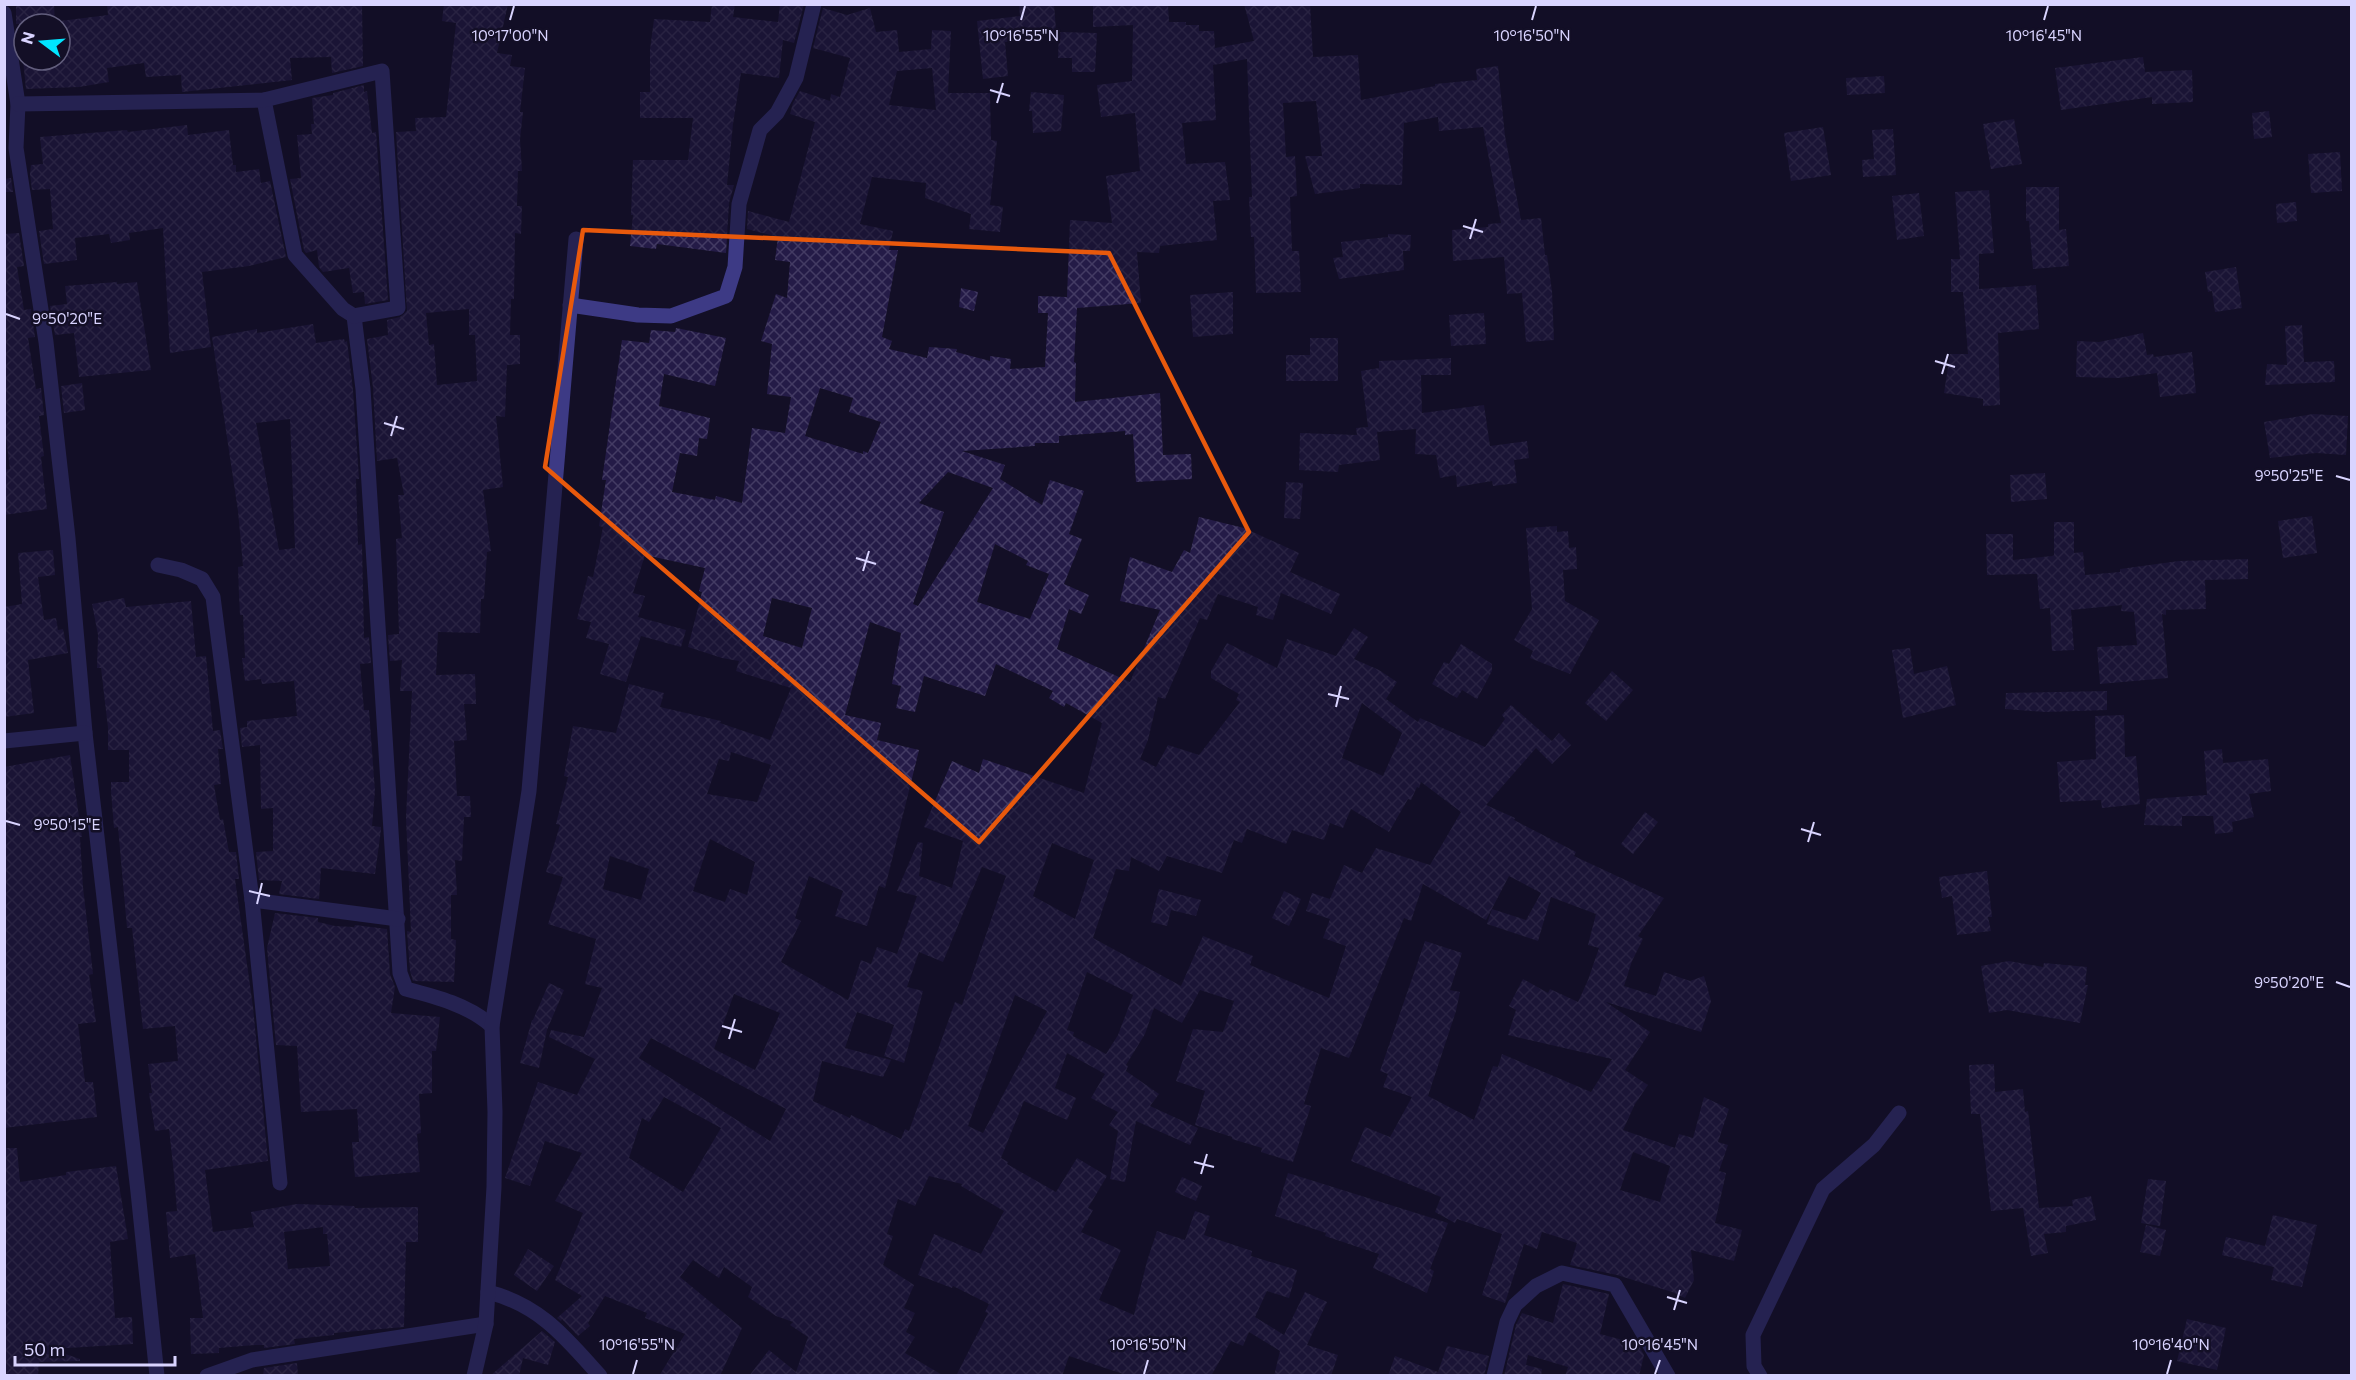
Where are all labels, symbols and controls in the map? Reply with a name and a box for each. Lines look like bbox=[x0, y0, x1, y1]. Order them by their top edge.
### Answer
north arrow bbox=[12, 12, 72, 72]
text: 10°17'00"N bbox=[471, 26, 549, 44]
text: 10°16'55"N bbox=[983, 26, 1059, 44]
text: 10°16'50"N bbox=[1493, 26, 1571, 44]
text: 10°16'45"N bbox=[2006, 26, 2082, 44]
text: N bbox=[16, 29, 38, 46]
text: 9°50'20"E bbox=[32, 309, 102, 327]
text: 9°50'25"E bbox=[2255, 466, 2324, 484]
text: 9°50'15"E bbox=[33, 815, 101, 833]
text: 9°50'20"E bbox=[2254, 973, 2324, 991]
scale bar bbox=[15, 1329, 176, 1367]
text: 10°16'55"N bbox=[599, 1335, 675, 1353]
text: 10°16'50"N bbox=[1109, 1335, 1187, 1353]
text: 10°16'45"N bbox=[1622, 1335, 1698, 1353]
text: 10°16'40"N bbox=[2132, 1335, 2210, 1353]
text: 50 m bbox=[24, 1338, 65, 1360]

